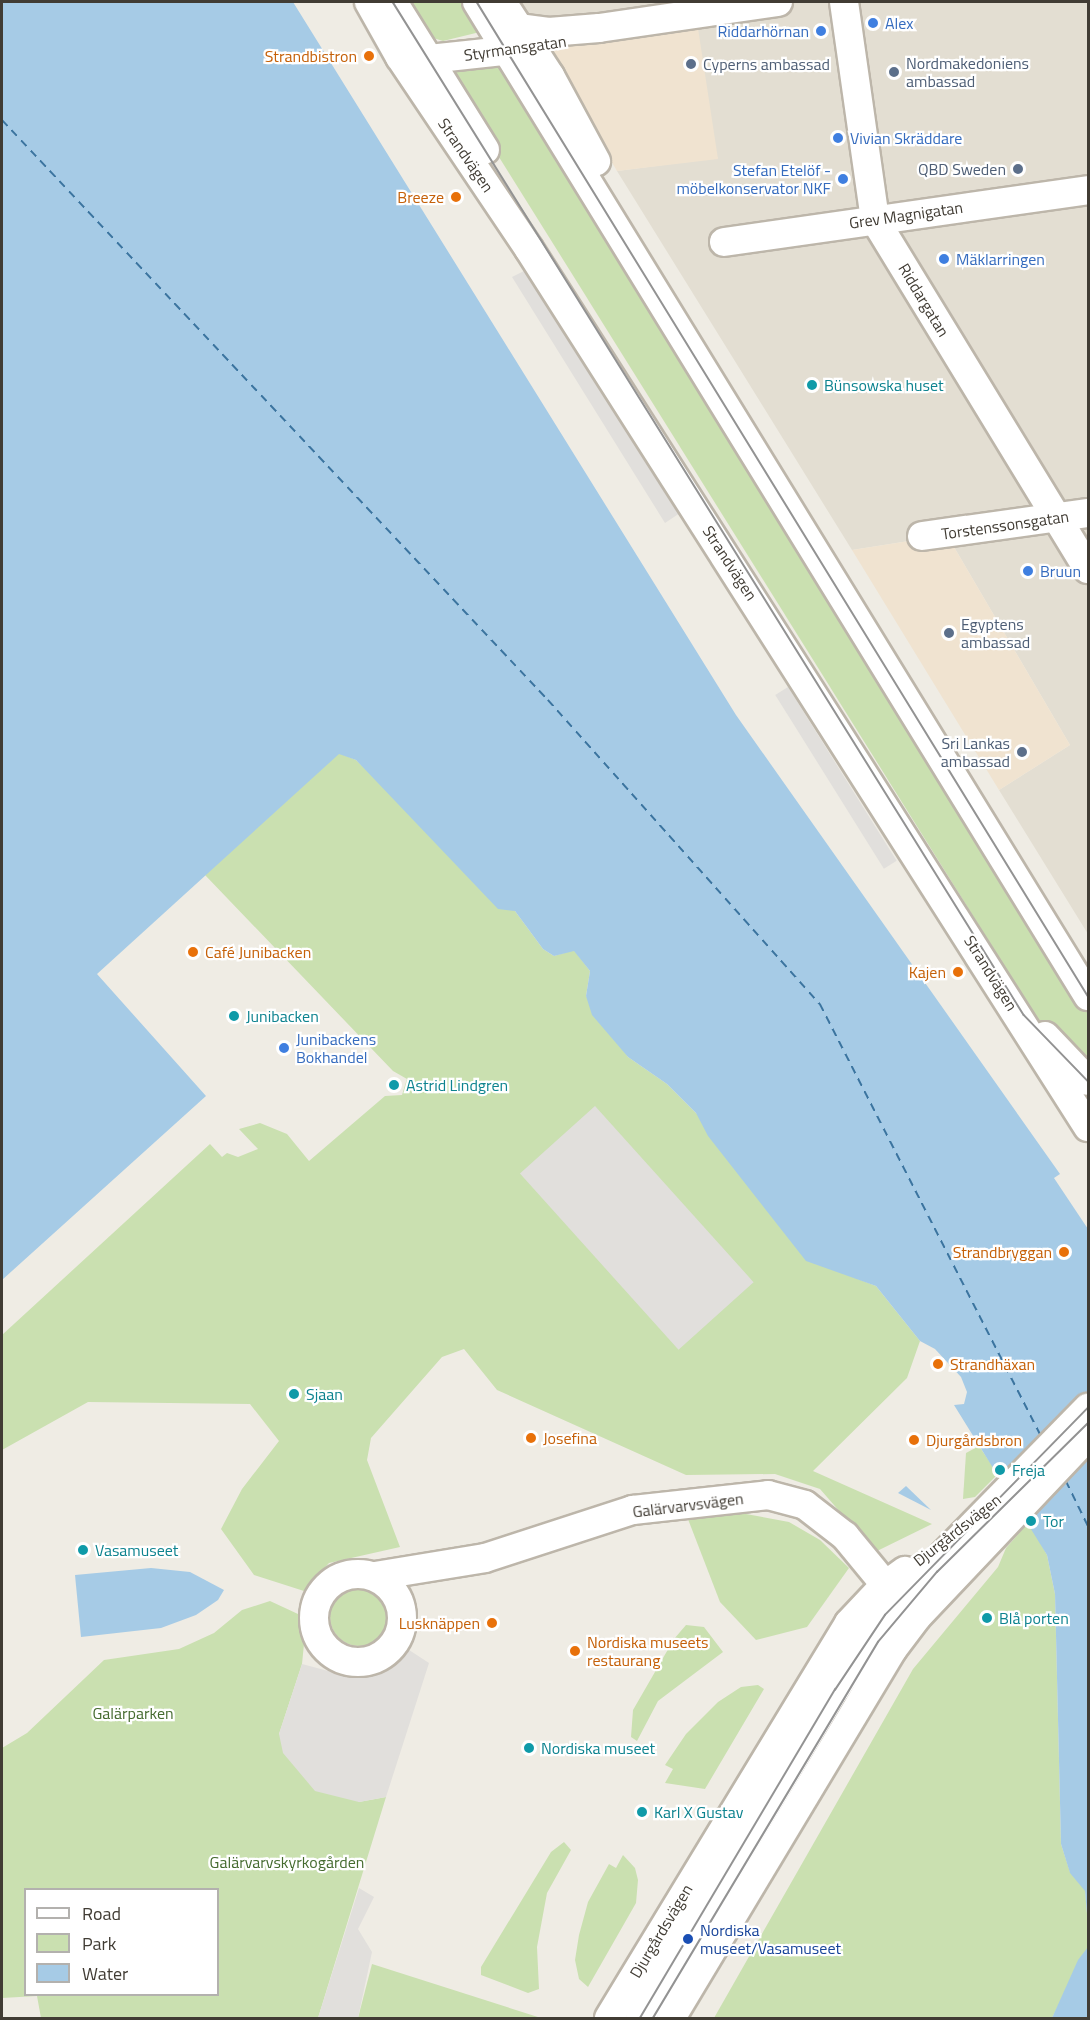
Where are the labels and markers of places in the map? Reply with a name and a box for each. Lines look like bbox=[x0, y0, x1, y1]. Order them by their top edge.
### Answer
place label: Alex bbox=[885, 13, 913, 33]
marker: Alex bbox=[866, 16, 880, 30]
place label: Riddarhörnan bbox=[717, 21, 809, 41]
marker: Riddarhörnan bbox=[814, 24, 828, 38]
place label: Strandbistron bbox=[265, 46, 357, 66]
marker: Strandbistron bbox=[362, 49, 376, 63]
place label: Nordmakedoniens ambassad bbox=[906, 53, 1029, 91]
place label: Cyperns ambassad bbox=[703, 54, 830, 74]
marker: Cyperns ambassad bbox=[684, 57, 698, 71]
marker: Nordmakedoniens ambassad bbox=[887, 65, 901, 79]
place label: Vivian Skräddare bbox=[850, 128, 962, 148]
marker: Vivian Skräddare bbox=[831, 131, 845, 145]
place label: QBD Sweden bbox=[918, 159, 1006, 179]
place label: Stefan Etelöf - möbelkonservator NKF bbox=[676, 160, 831, 198]
marker: QBD Sweden bbox=[1011, 162, 1025, 176]
marker: Stefan Etelöf - möbelkonservator NKF bbox=[836, 172, 850, 186]
place label: Breeze bbox=[397, 187, 444, 207]
marker: Breeze bbox=[449, 190, 463, 204]
place label: Mäklarringen bbox=[956, 249, 1045, 269]
marker: Mäklarringen bbox=[937, 252, 951, 266]
place label: Bünsowska huset bbox=[824, 375, 944, 395]
marker: Bünsowska huset bbox=[805, 378, 819, 392]
place label: Bruun bbox=[1040, 561, 1081, 581]
marker: Bruun bbox=[1021, 564, 1035, 578]
place label: Egyptens ambassad bbox=[961, 614, 1030, 652]
marker: Egyptens ambassad bbox=[942, 626, 956, 640]
place label: Sri Lankas ambassad bbox=[941, 733, 1010, 771]
marker: Sri Lankas ambassad bbox=[1015, 745, 1029, 759]
place label: Café Junibacken bbox=[205, 942, 311, 962]
marker: Café Junibacken bbox=[186, 945, 200, 959]
place label: Kajen bbox=[909, 962, 946, 982]
marker: Kajen bbox=[951, 965, 965, 979]
place label: Junibacken bbox=[246, 1006, 319, 1026]
marker: Junibacken bbox=[227, 1009, 241, 1023]
place label: Junibackens Bokhandel bbox=[296, 1029, 376, 1067]
marker: Junibackens Bokhandel bbox=[277, 1041, 291, 1055]
place label: Astrid Lindgren bbox=[406, 1075, 508, 1095]
marker: Astrid Lindgren bbox=[387, 1078, 401, 1092]
place label: Strandbryggan bbox=[953, 1242, 1052, 1262]
marker: Strandbryggan bbox=[1057, 1245, 1071, 1259]
place label: Strandhäxan bbox=[950, 1354, 1035, 1374]
marker: Strandhäxan bbox=[931, 1357, 945, 1371]
place label: Sjaan bbox=[306, 1384, 343, 1404]
marker: Sjaan bbox=[287, 1387, 301, 1401]
place label: Josefina bbox=[543, 1428, 597, 1448]
place label: Djurgårdsbron bbox=[926, 1430, 1022, 1450]
marker: Josefina bbox=[524, 1431, 538, 1445]
marker: Djurgårdsbron bbox=[907, 1433, 921, 1447]
place label: Freja bbox=[1012, 1460, 1045, 1480]
marker: Freja bbox=[993, 1463, 1007, 1477]
place label: Tor bbox=[1043, 1511, 1064, 1531]
marker: Tor bbox=[1024, 1514, 1038, 1528]
place label: Vasamuseet bbox=[95, 1540, 178, 1560]
marker: Vasamuseet bbox=[76, 1543, 90, 1557]
place label: Blå porten bbox=[999, 1608, 1069, 1628]
marker: Blå porten bbox=[980, 1611, 994, 1625]
place label: Lusknäppen bbox=[399, 1613, 480, 1633]
marker: Lusknäppen bbox=[485, 1616, 499, 1630]
place label: Nordiska museets restaurang bbox=[587, 1632, 709, 1670]
marker: Nordiska museets restaurang bbox=[568, 1644, 582, 1658]
place label: Nordiska museet bbox=[541, 1738, 655, 1758]
marker: Nordiska museet bbox=[522, 1741, 536, 1755]
place label: Karl X Gustav bbox=[654, 1802, 743, 1822]
marker: Karl X Gustav bbox=[635, 1805, 649, 1819]
place label: Nordiska museet/Vasamuseet bbox=[700, 1920, 841, 1958]
marker: Nordiska museet/Vasamuseet bbox=[681, 1932, 695, 1946]

